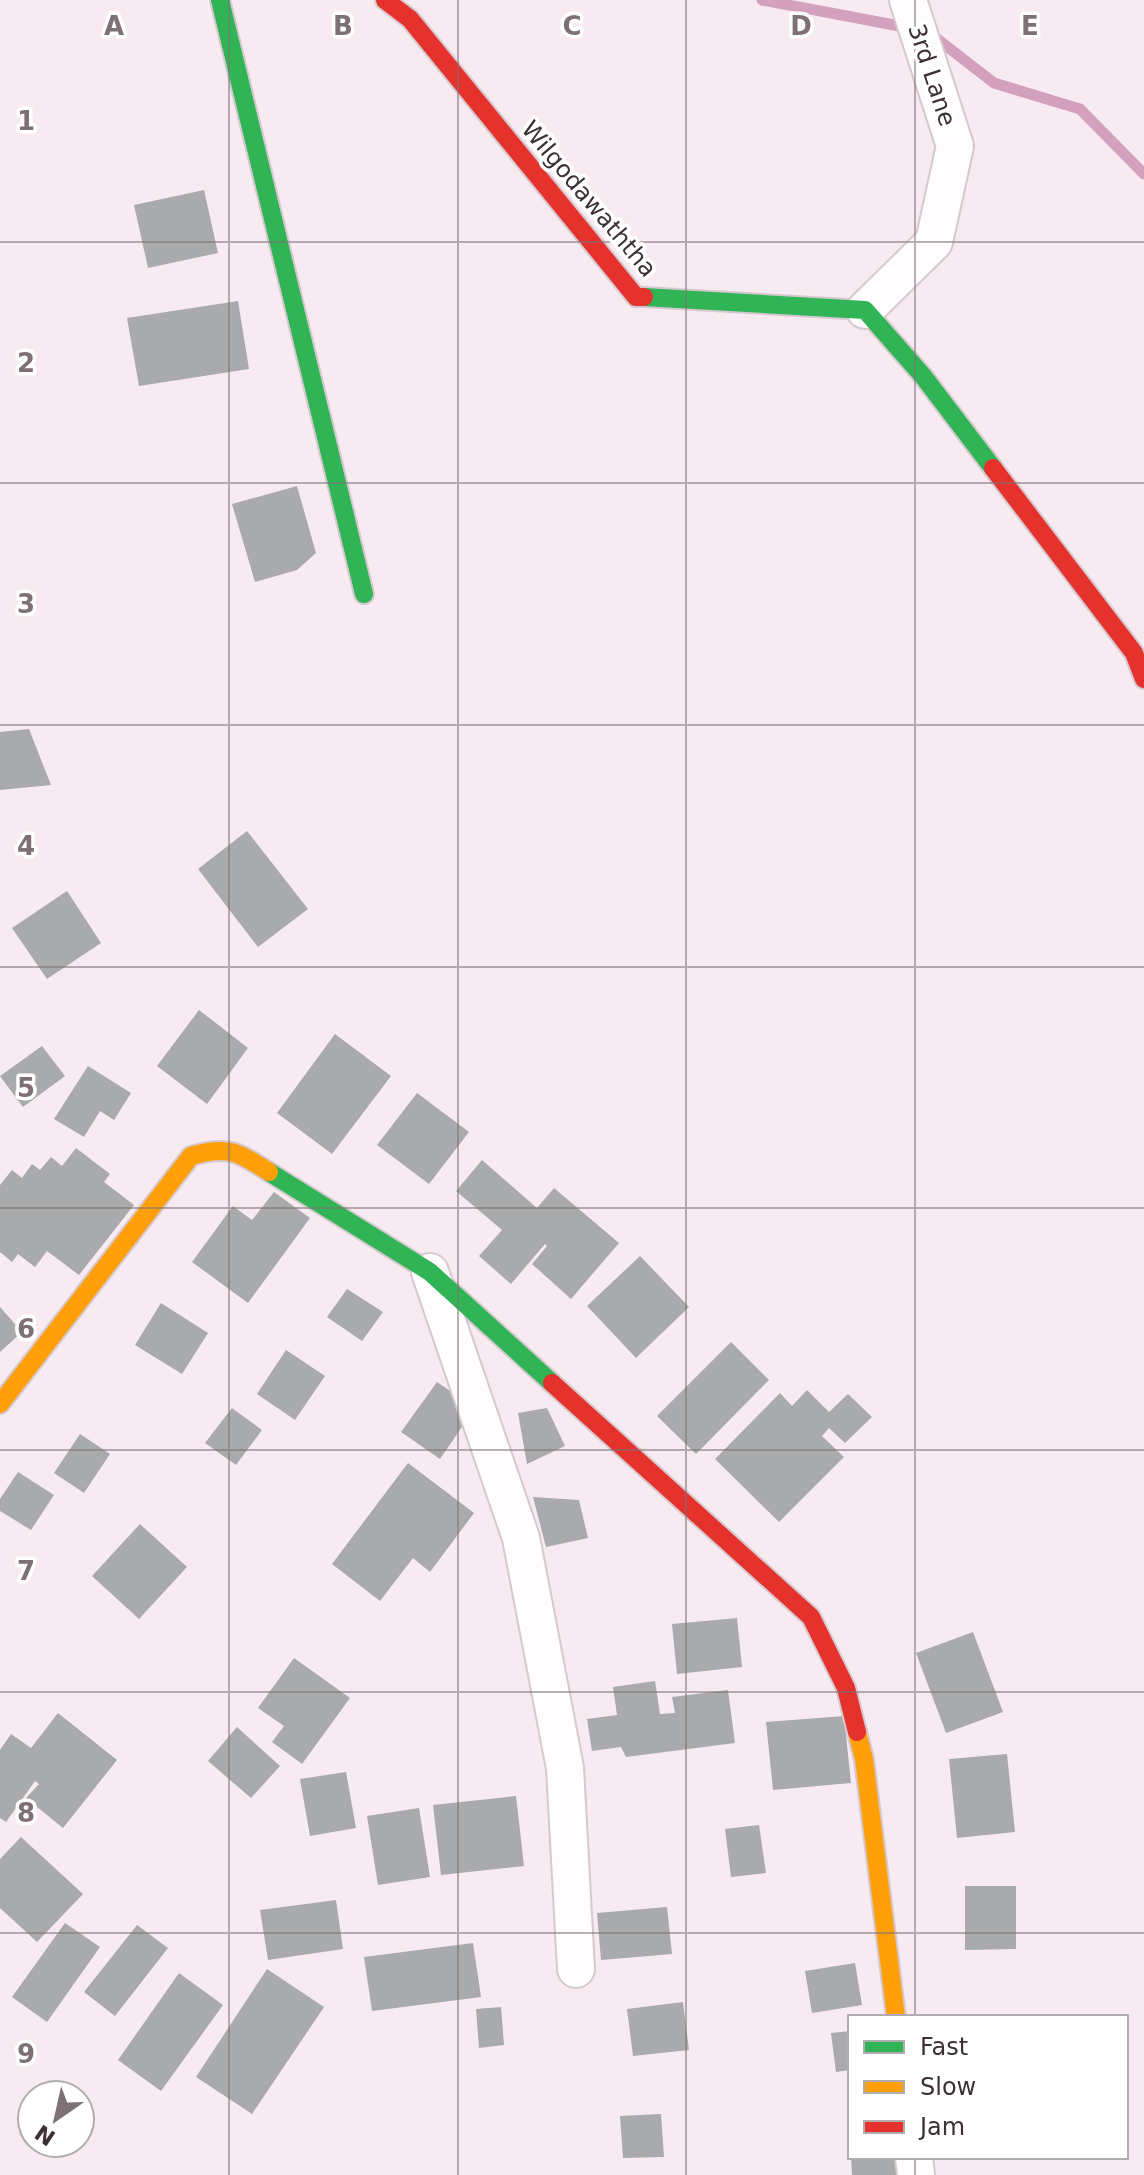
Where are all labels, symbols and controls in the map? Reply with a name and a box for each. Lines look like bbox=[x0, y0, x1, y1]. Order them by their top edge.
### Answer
text: A bbox=[104, 11, 124, 41]
text: B bbox=[333, 11, 353, 41]
text: C bbox=[562, 11, 582, 41]
text: D bbox=[790, 11, 812, 41]
text: E bbox=[1021, 11, 1039, 41]
street label: 3rd Lane bbox=[902, 20, 962, 130]
text: 1 bbox=[17, 106, 35, 136]
street label: Wilgodawaththa bbox=[516, 115, 662, 283]
text: 2 bbox=[17, 348, 35, 378]
text: 3 bbox=[17, 589, 35, 619]
text: 4 bbox=[17, 831, 35, 861]
text: 5 bbox=[17, 1073, 35, 1103]
text: 6 bbox=[17, 1314, 35, 1344]
text: 7 bbox=[17, 1556, 35, 1586]
text: 8 bbox=[17, 1798, 35, 1828]
legend bbox=[848, 2015, 1128, 2159]
text: Fast bbox=[920, 2033, 968, 2061]
text: 9 bbox=[17, 2039, 35, 2069]
text: Slow bbox=[920, 2073, 976, 2101]
north arrow bbox=[16, 2079, 96, 2159]
text: Jam bbox=[918, 2113, 965, 2141]
text: N bbox=[30, 2120, 60, 2151]

